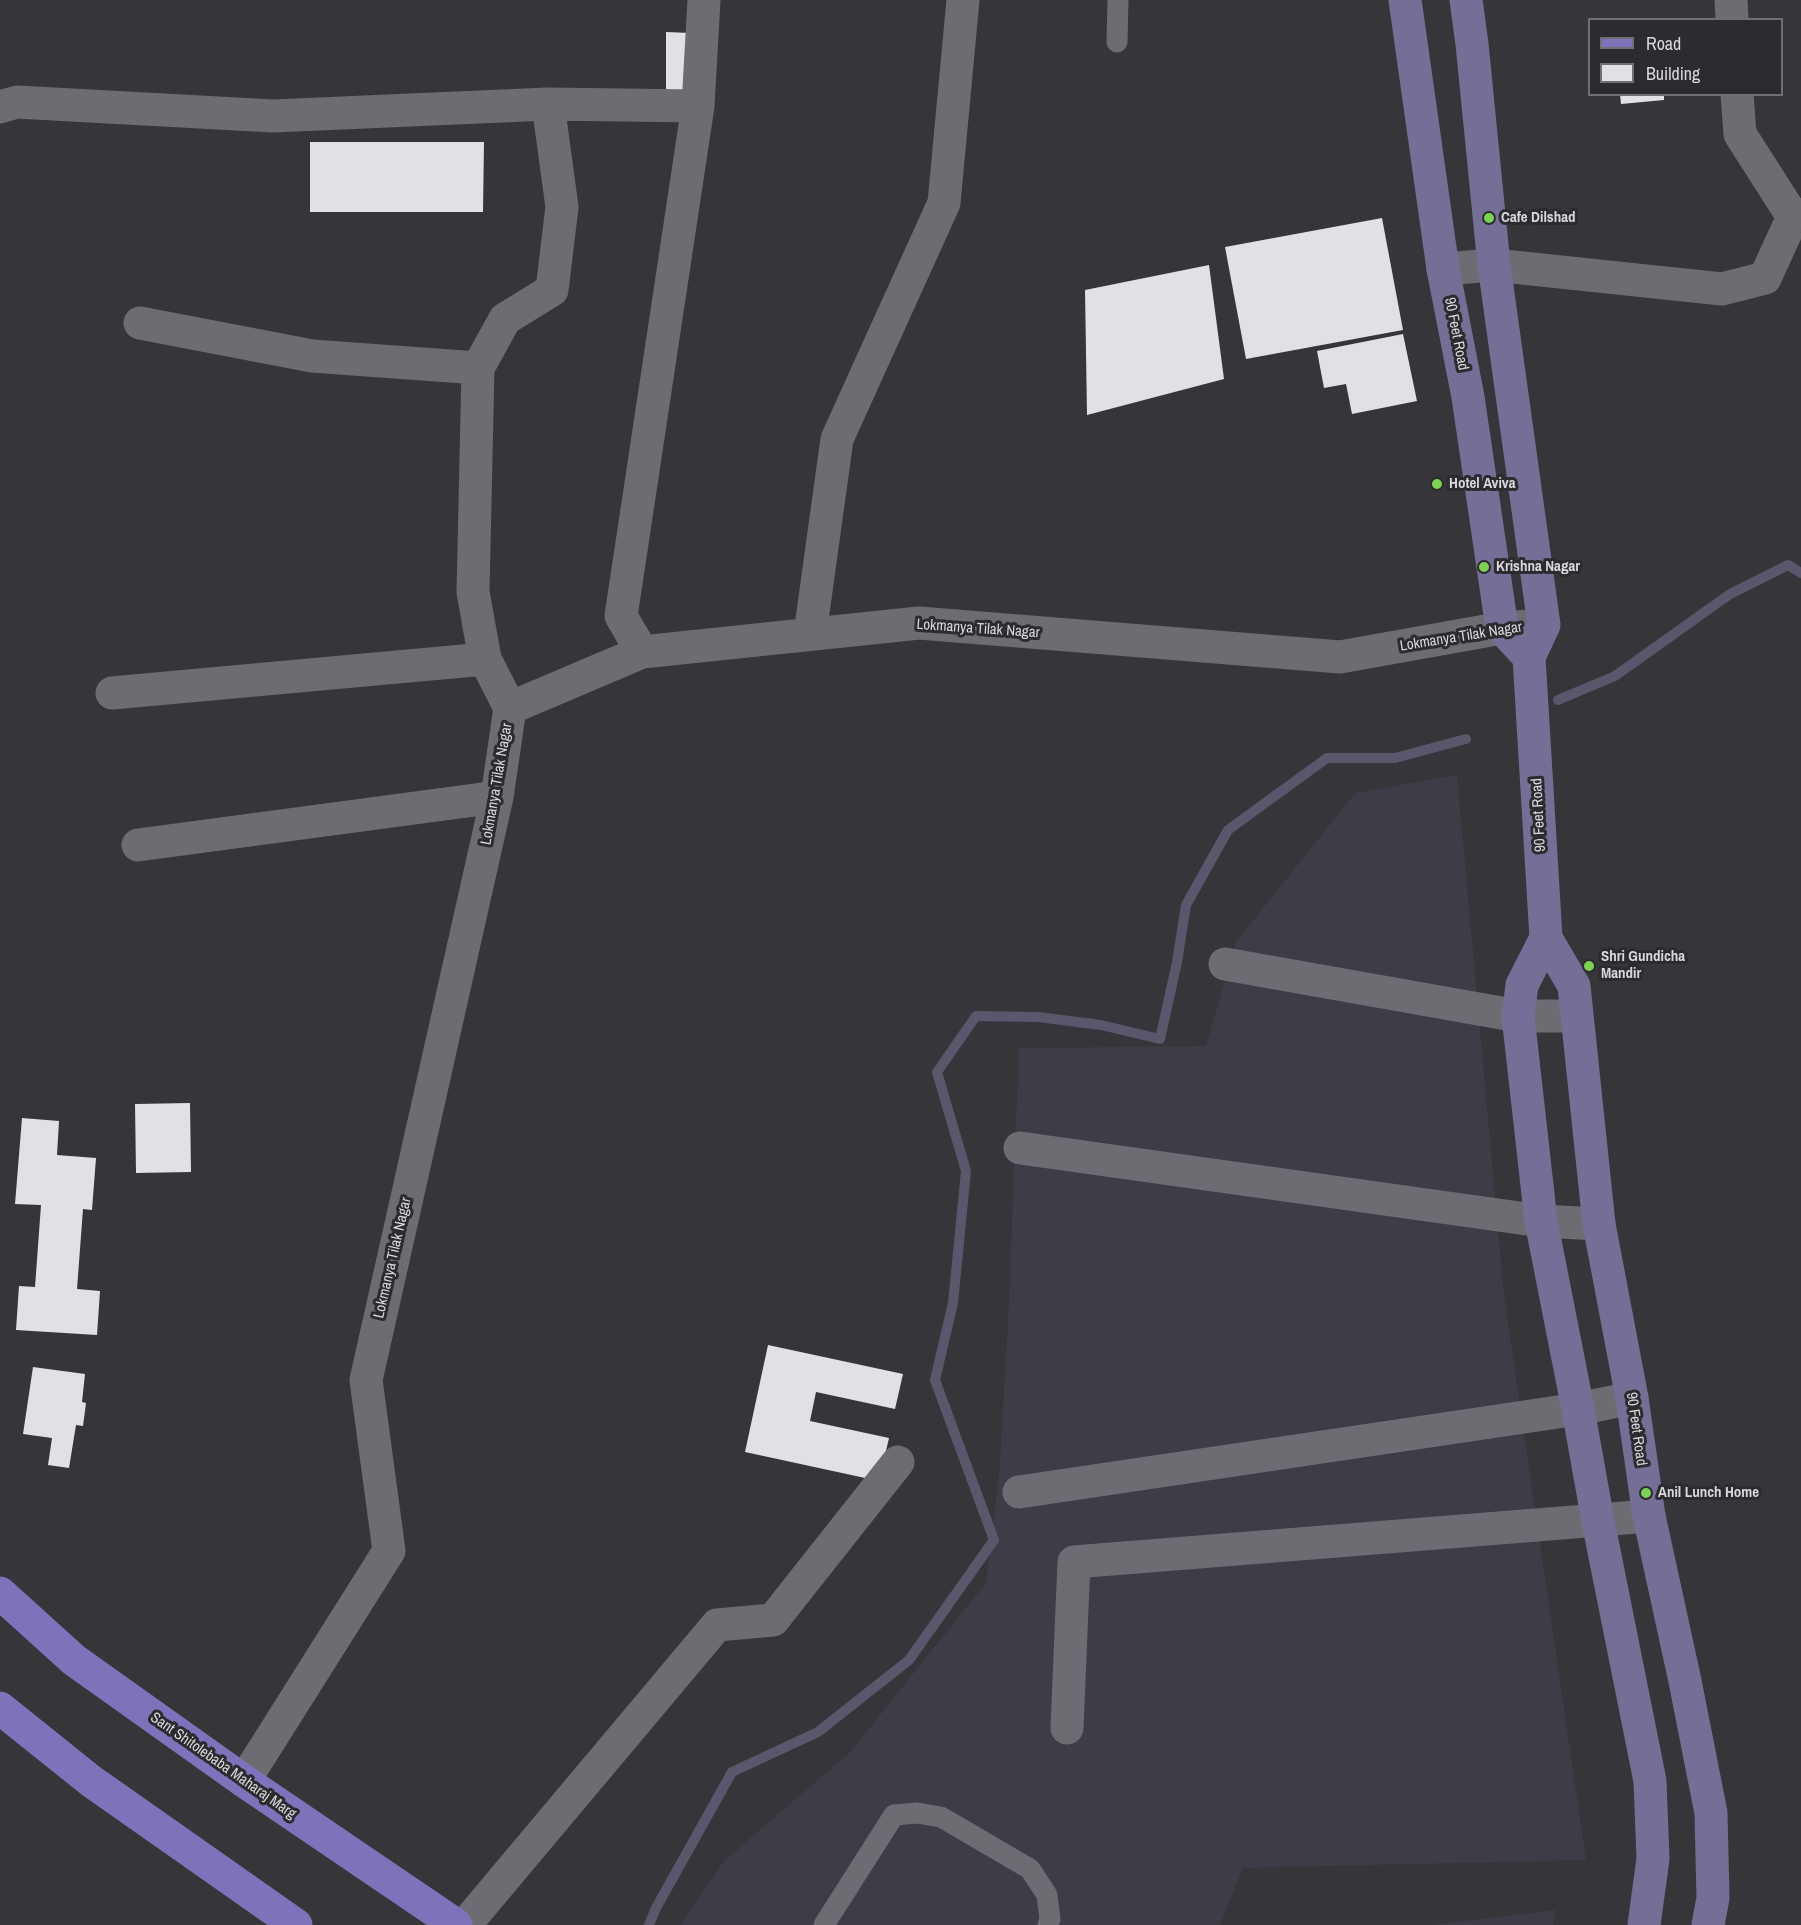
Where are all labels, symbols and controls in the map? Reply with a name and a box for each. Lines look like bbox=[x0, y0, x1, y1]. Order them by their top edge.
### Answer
legend bbox=[1588, 18, 1783, 96]
text: Road bbox=[1646, 31, 1681, 56]
text: Building bbox=[1646, 61, 1700, 86]
place label: Cafe Dilshad bbox=[1501, 209, 1576, 227]
marker: Cafe Dilshad bbox=[1482, 211, 1496, 225]
street label: 90 Feet Road bbox=[1440, 296, 1472, 372]
place label: Hotel Aviva bbox=[1449, 475, 1516, 493]
marker: Hotel Aviva bbox=[1430, 477, 1444, 491]
place label: Krishna Nagar bbox=[1496, 558, 1580, 576]
marker: Krishna Nagar bbox=[1477, 560, 1491, 574]
street label: Lokmanya Tilak Nagar bbox=[916, 616, 1040, 642]
street label: Lokmanya Tilak Nagar bbox=[1399, 618, 1523, 656]
street label: Lokmanya Tilak Nagar bbox=[477, 722, 517, 846]
street label: 90 Feet Road bbox=[1528, 778, 1550, 852]
place label: Shri Gundicha Mandir bbox=[1601, 948, 1685, 983]
marker: Shri Gundicha Mandir bbox=[1582, 959, 1596, 973]
street label: Lokmanya Tilak Nagar bbox=[370, 1196, 416, 1320]
street label: 90 Feet Road bbox=[1622, 1391, 1650, 1467]
place label: Anil Lunch Home bbox=[1658, 1484, 1759, 1502]
marker: Anil Lunch Home bbox=[1639, 1486, 1653, 1500]
street label: Sant Shitolebaba Maharaj Marg bbox=[147, 1709, 299, 1823]

